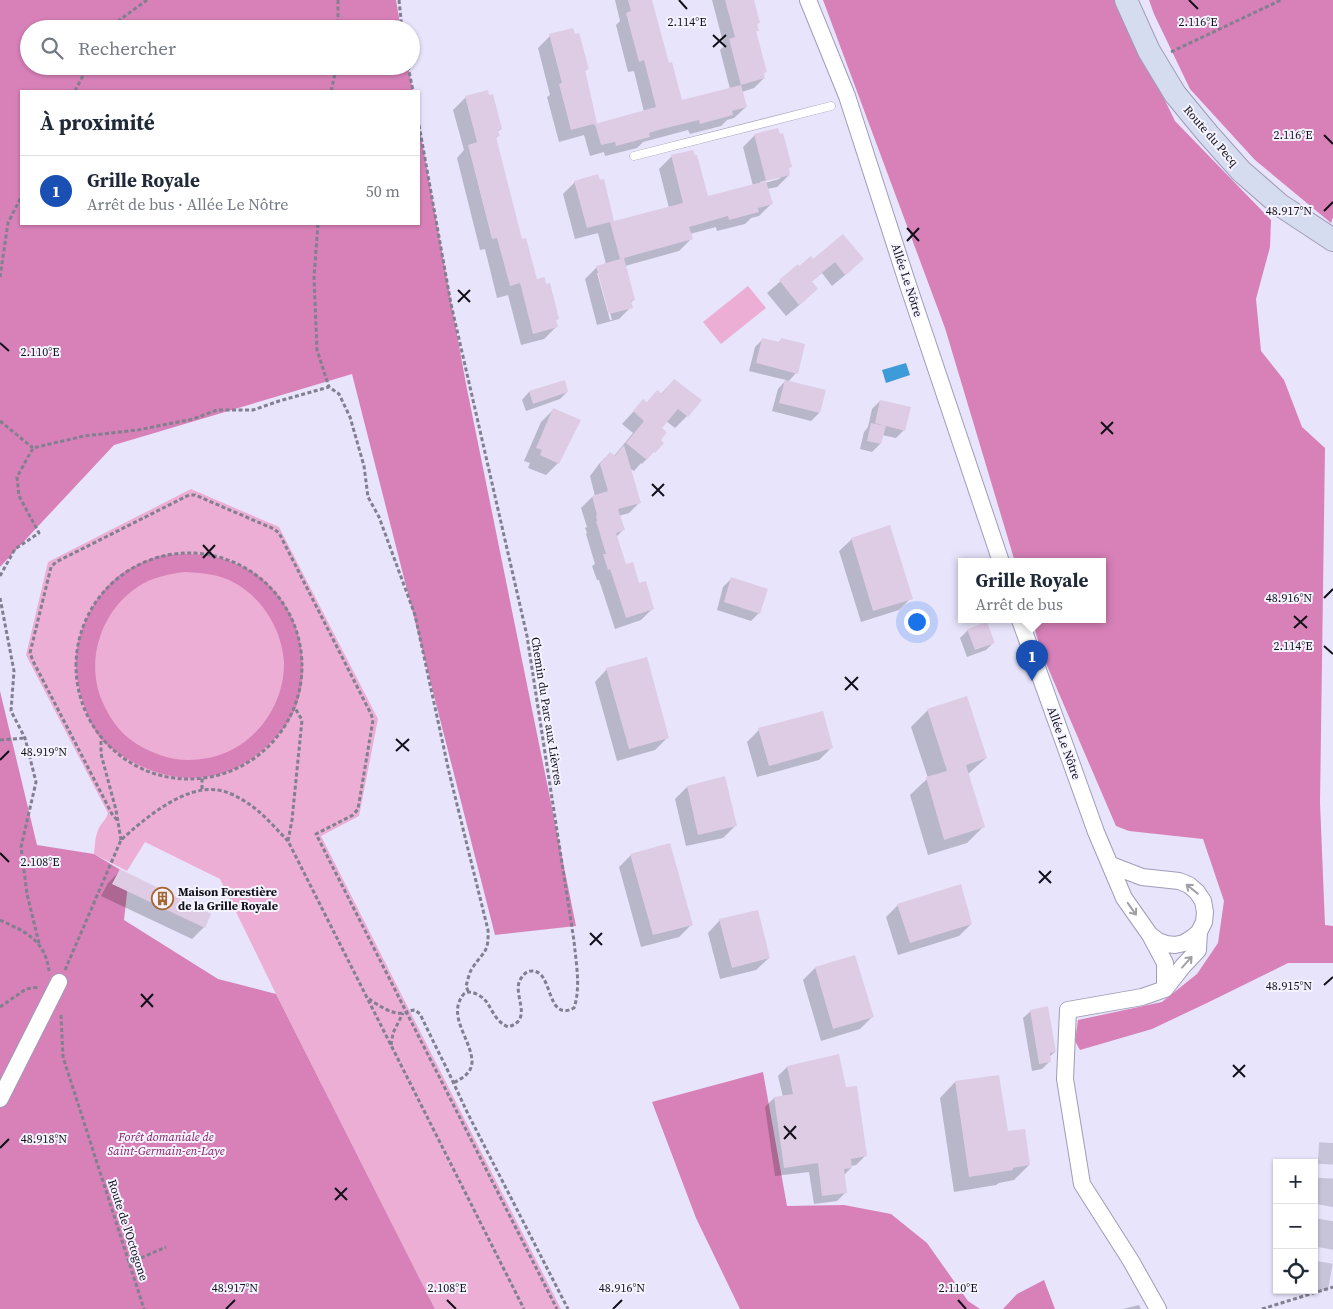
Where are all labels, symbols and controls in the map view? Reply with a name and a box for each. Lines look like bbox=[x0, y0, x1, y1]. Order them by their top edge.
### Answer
text: 2.114°E bbox=[668, 14, 706, 30]
text: 2.116°E bbox=[1179, 14, 1217, 30]
search box bbox=[20, 20, 420, 75]
icon: search bbox=[38, 34, 66, 62]
text: Rechercher bbox=[78, 35, 176, 61]
street label: Route du Pecq bbox=[1180, 102, 1242, 170]
text: À proximité bbox=[40, 108, 155, 137]
text: 2.116°E bbox=[1274, 127, 1312, 143]
text: Grille Royale bbox=[87, 167, 200, 193]
text: 1 bbox=[52, 180, 60, 202]
text: 50 m bbox=[366, 180, 400, 202]
text: Arrêt de bus · Allée Le Nôtre bbox=[87, 193, 288, 215]
text: 48.917°N bbox=[1266, 203, 1312, 219]
street label: Allée Le Nôtre bbox=[888, 241, 926, 319]
text: 2.110°E bbox=[21, 344, 59, 360]
popup bbox=[958, 558, 1106, 623]
text: Grille Royale bbox=[976, 567, 1088, 593]
text: 48.916°N bbox=[1266, 590, 1312, 606]
text: Arrêt de bus bbox=[976, 593, 1063, 615]
your location bbox=[904, 609, 930, 635]
street label: Chemin du Parc aux Lièvres bbox=[527, 636, 567, 786]
text: 2.114°E bbox=[1274, 638, 1312, 654]
pin: 1 bbox=[1016, 640, 1048, 681]
street label: Allée Le Nôtre bbox=[1043, 704, 1085, 782]
text: 48.919°N bbox=[21, 744, 67, 760]
text: 2.108°E bbox=[21, 854, 59, 870]
place label: Maison Forestière de la Grille Royale bbox=[178, 884, 278, 914]
one-way arrow bbox=[1186, 884, 1199, 895]
building icon: Maison Forestière de la Grille Royale bbox=[150, 887, 174, 911]
one-way arrow bbox=[1127, 902, 1137, 916]
one-way arrow bbox=[1181, 956, 1193, 969]
text: 48.915°N bbox=[1266, 978, 1312, 994]
park label: Forêt domaniale de Saint-Germain-en-Laye bbox=[107, 1129, 225, 1159]
text: 48.918°N bbox=[21, 1131, 67, 1147]
map controls bbox=[1273, 1159, 1318, 1294]
button: + bbox=[1273, 1159, 1318, 1204]
street label: Route de l'Octogone bbox=[104, 1177, 152, 1283]
button: − bbox=[1273, 1204, 1318, 1249]
button: locate bbox=[1273, 1249, 1318, 1294]
text: 48.917°N bbox=[212, 1280, 258, 1296]
text: 2.108°E bbox=[428, 1280, 466, 1296]
text: 48.916°N bbox=[599, 1280, 645, 1296]
text: 2.110°E bbox=[939, 1280, 977, 1296]

